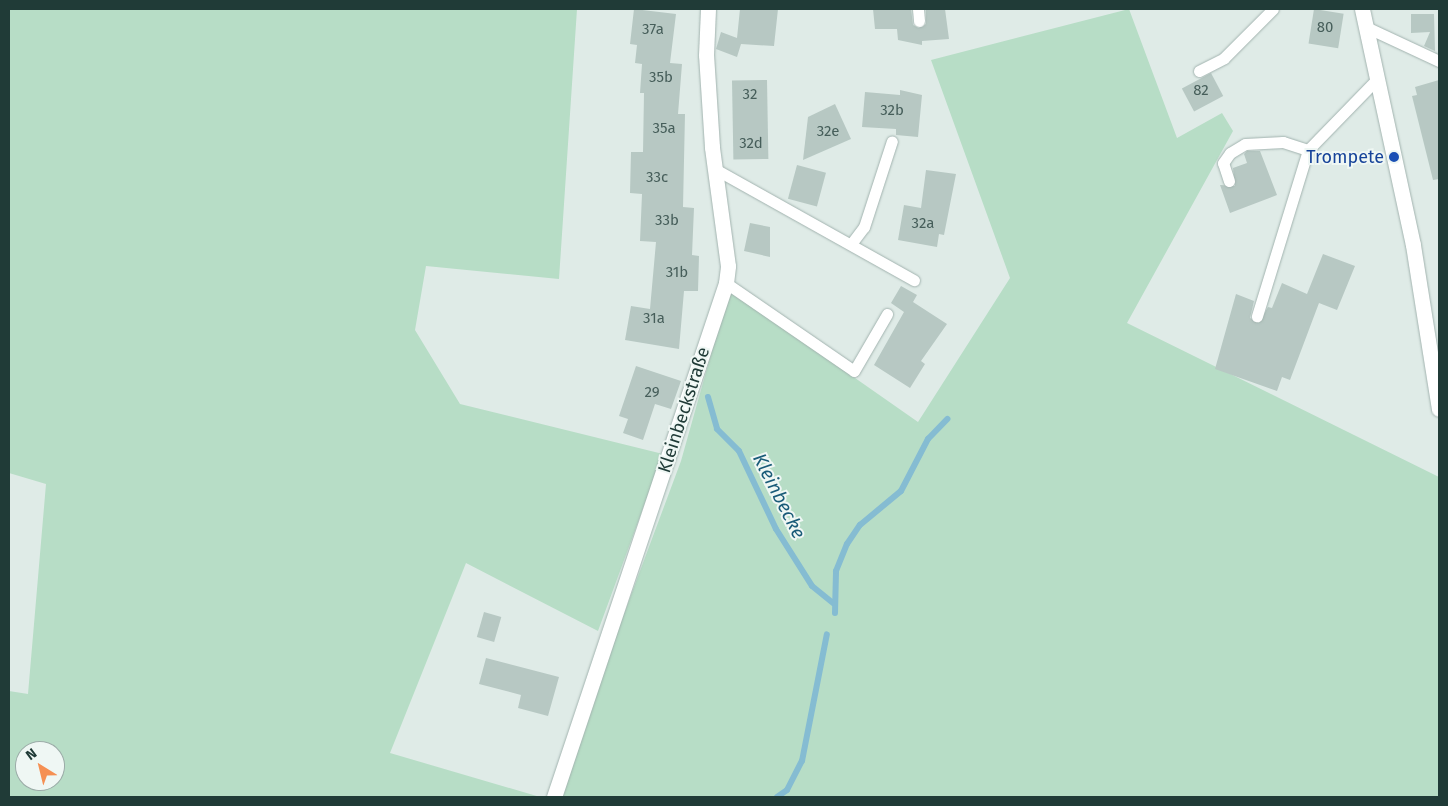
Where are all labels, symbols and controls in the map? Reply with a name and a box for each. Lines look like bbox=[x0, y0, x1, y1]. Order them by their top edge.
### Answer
house number: 80 bbox=[1317, 19, 1333, 37]
house number: 37a bbox=[642, 21, 664, 39]
house number: 35b bbox=[649, 69, 673, 87]
house number: 82 bbox=[1193, 82, 1209, 100]
house number: 32 bbox=[743, 86, 757, 104]
house number: 32b bbox=[880, 102, 904, 120]
house number: 35a bbox=[652, 120, 676, 138]
house number: 32e bbox=[817, 123, 839, 141]
house number: 32d bbox=[739, 135, 763, 153]
place label: Trompete bbox=[1306, 146, 1384, 168]
marker: Trompete bbox=[1388, 151, 1400, 163]
house number: 33c bbox=[646, 169, 668, 187]
house number: 33b bbox=[655, 212, 679, 230]
house number: 32a bbox=[912, 215, 934, 233]
house number: 31b bbox=[666, 264, 688, 282]
house number: 31a bbox=[643, 310, 665, 328]
street label: Kleinbeckstraße bbox=[653, 344, 715, 476]
house number: 29 bbox=[644, 384, 660, 402]
water label: Kleinbecke bbox=[748, 450, 810, 542]
north arrow bbox=[15, 741, 65, 791]
text: N bbox=[23, 745, 40, 764]

